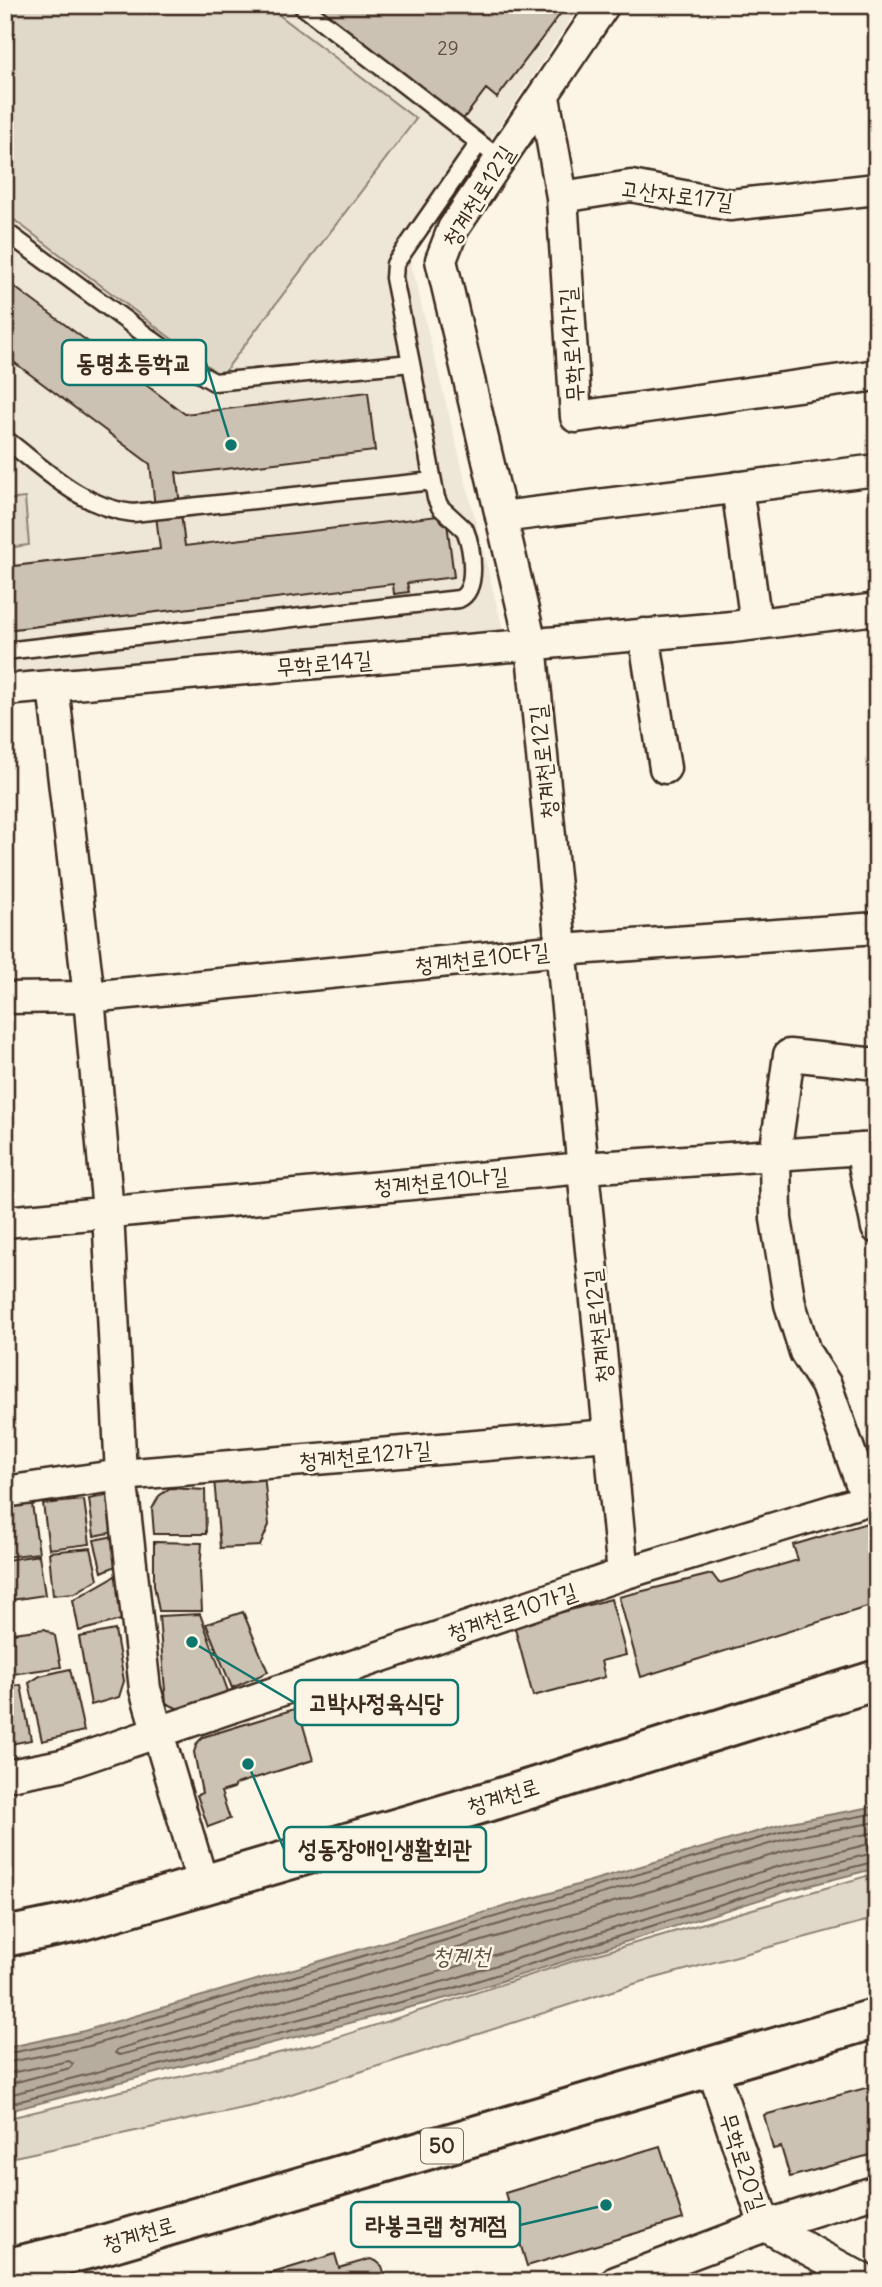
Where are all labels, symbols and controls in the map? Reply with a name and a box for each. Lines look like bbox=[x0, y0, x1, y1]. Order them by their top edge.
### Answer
house number: 29 bbox=[437, 36, 459, 60]
street label: 청계천로12길 bbox=[435, 140, 520, 252]
street label: 고산자로17길 bbox=[619, 173, 735, 216]
street label: 무학로14가길 bbox=[552, 287, 589, 403]
callout: 동명초등학교 bbox=[62, 340, 206, 385]
text: 동명초등학교 bbox=[76, 347, 192, 377]
street label: 무학로14길 bbox=[275, 644, 373, 681]
street label: 청계천로12길 bbox=[522, 704, 563, 820]
street label: 청계천로10다길 bbox=[413, 936, 551, 979]
street label: 청계천로10나길 bbox=[372, 1160, 510, 1201]
street label: 청계천로12길 bbox=[577, 1268, 618, 1384]
street label: 청계천로12가길 bbox=[298, 1434, 432, 1475]
street label: 청계천로10가길 bbox=[443, 1576, 581, 1647]
callout: 고박사정육식당 bbox=[295, 1680, 458, 1725]
text: 고박사정육식당 bbox=[308, 1687, 444, 1717]
street label: 청계천로 bbox=[463, 1771, 542, 1820]
callout: 성동장애인생활회관 bbox=[284, 1827, 486, 1872]
text: 성동장애인생활회관 bbox=[298, 1833, 473, 1863]
water label: 청계천 bbox=[432, 1940, 493, 1970]
street label: 무학로20길 bbox=[714, 2109, 773, 2215]
road number: 50 bbox=[421, 2128, 463, 2164]
callout: 라봉크랩 청계점 bbox=[351, 2202, 520, 2247]
street label: 청계천로 bbox=[99, 2209, 178, 2258]
text: 라봉크랩 청계점 bbox=[366, 2209, 506, 2239]

